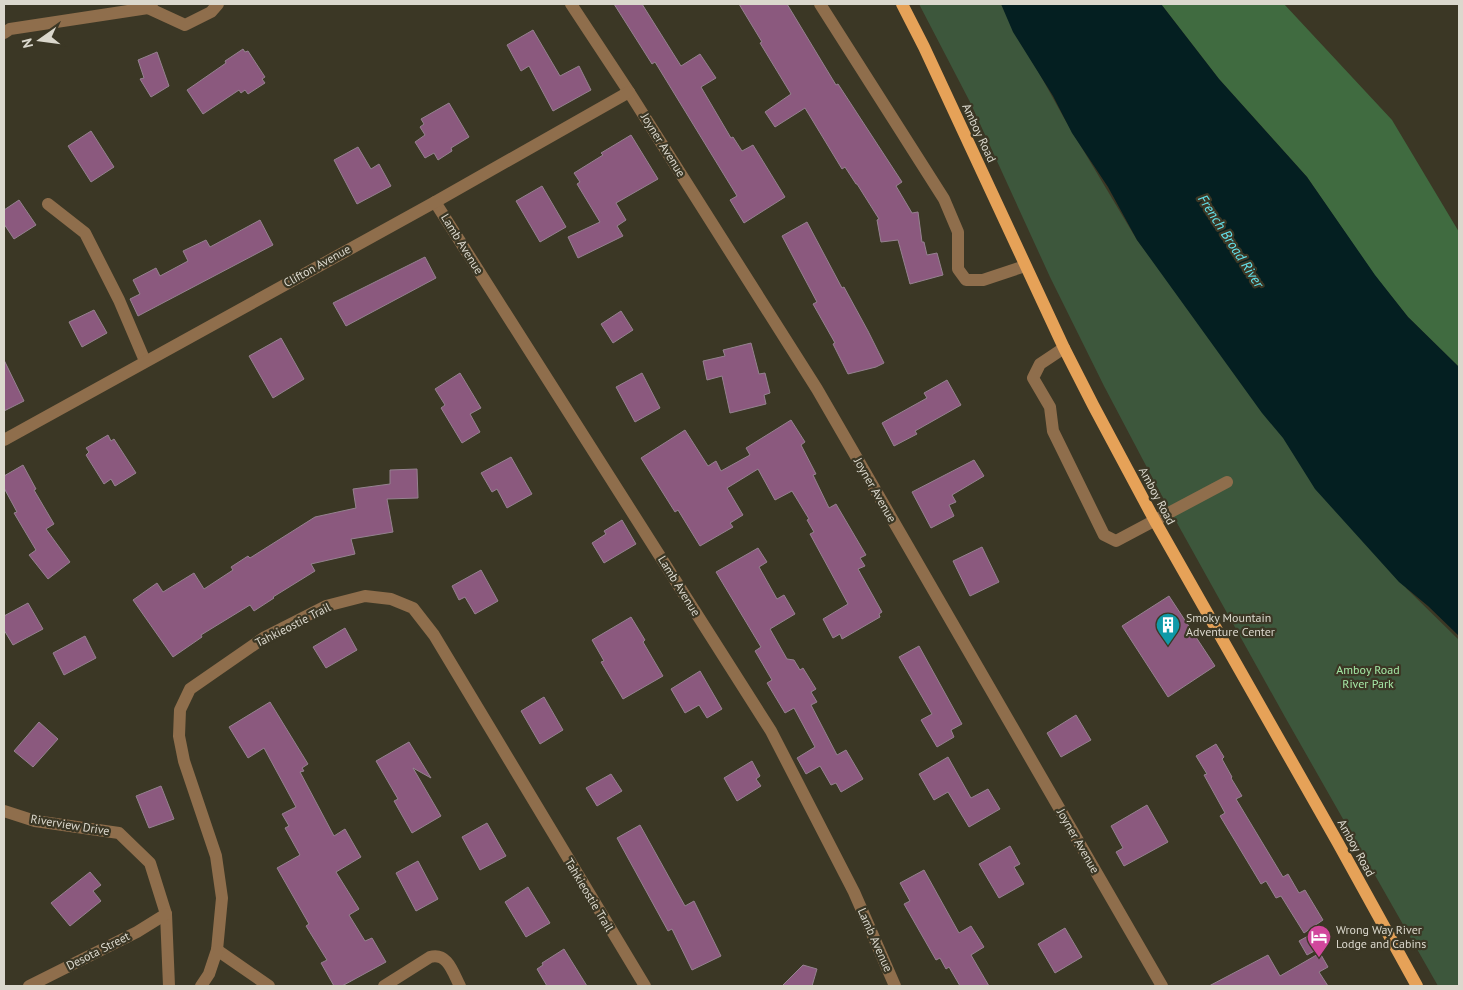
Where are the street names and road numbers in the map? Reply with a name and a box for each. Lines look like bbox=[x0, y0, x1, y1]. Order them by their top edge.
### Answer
street label: Amboy Road bbox=[959, 101, 1000, 165]
street label: Joyner Avenue bbox=[637, 109, 689, 179]
street label: Lamb Avenue bbox=[438, 211, 487, 277]
street label: Clifton Avenue bbox=[281, 241, 353, 290]
street label: Joyner Avenue bbox=[850, 454, 900, 525]
street label: Amboy Road bbox=[1136, 464, 1179, 527]
street label: Lamb Avenue bbox=[655, 553, 704, 619]
street label: Tahkieostie Trail bbox=[253, 599, 333, 650]
street label: Joyner Avenue bbox=[1053, 805, 1103, 876]
street label: Riverview Drive bbox=[30, 811, 111, 838]
street label: Amboy Road bbox=[1335, 816, 1378, 879]
street label: Tahkieostie Trail bbox=[562, 855, 617, 934]
street label: Lamb Avenue bbox=[855, 905, 896, 974]
street label: Desota Street bbox=[63, 928, 132, 973]

